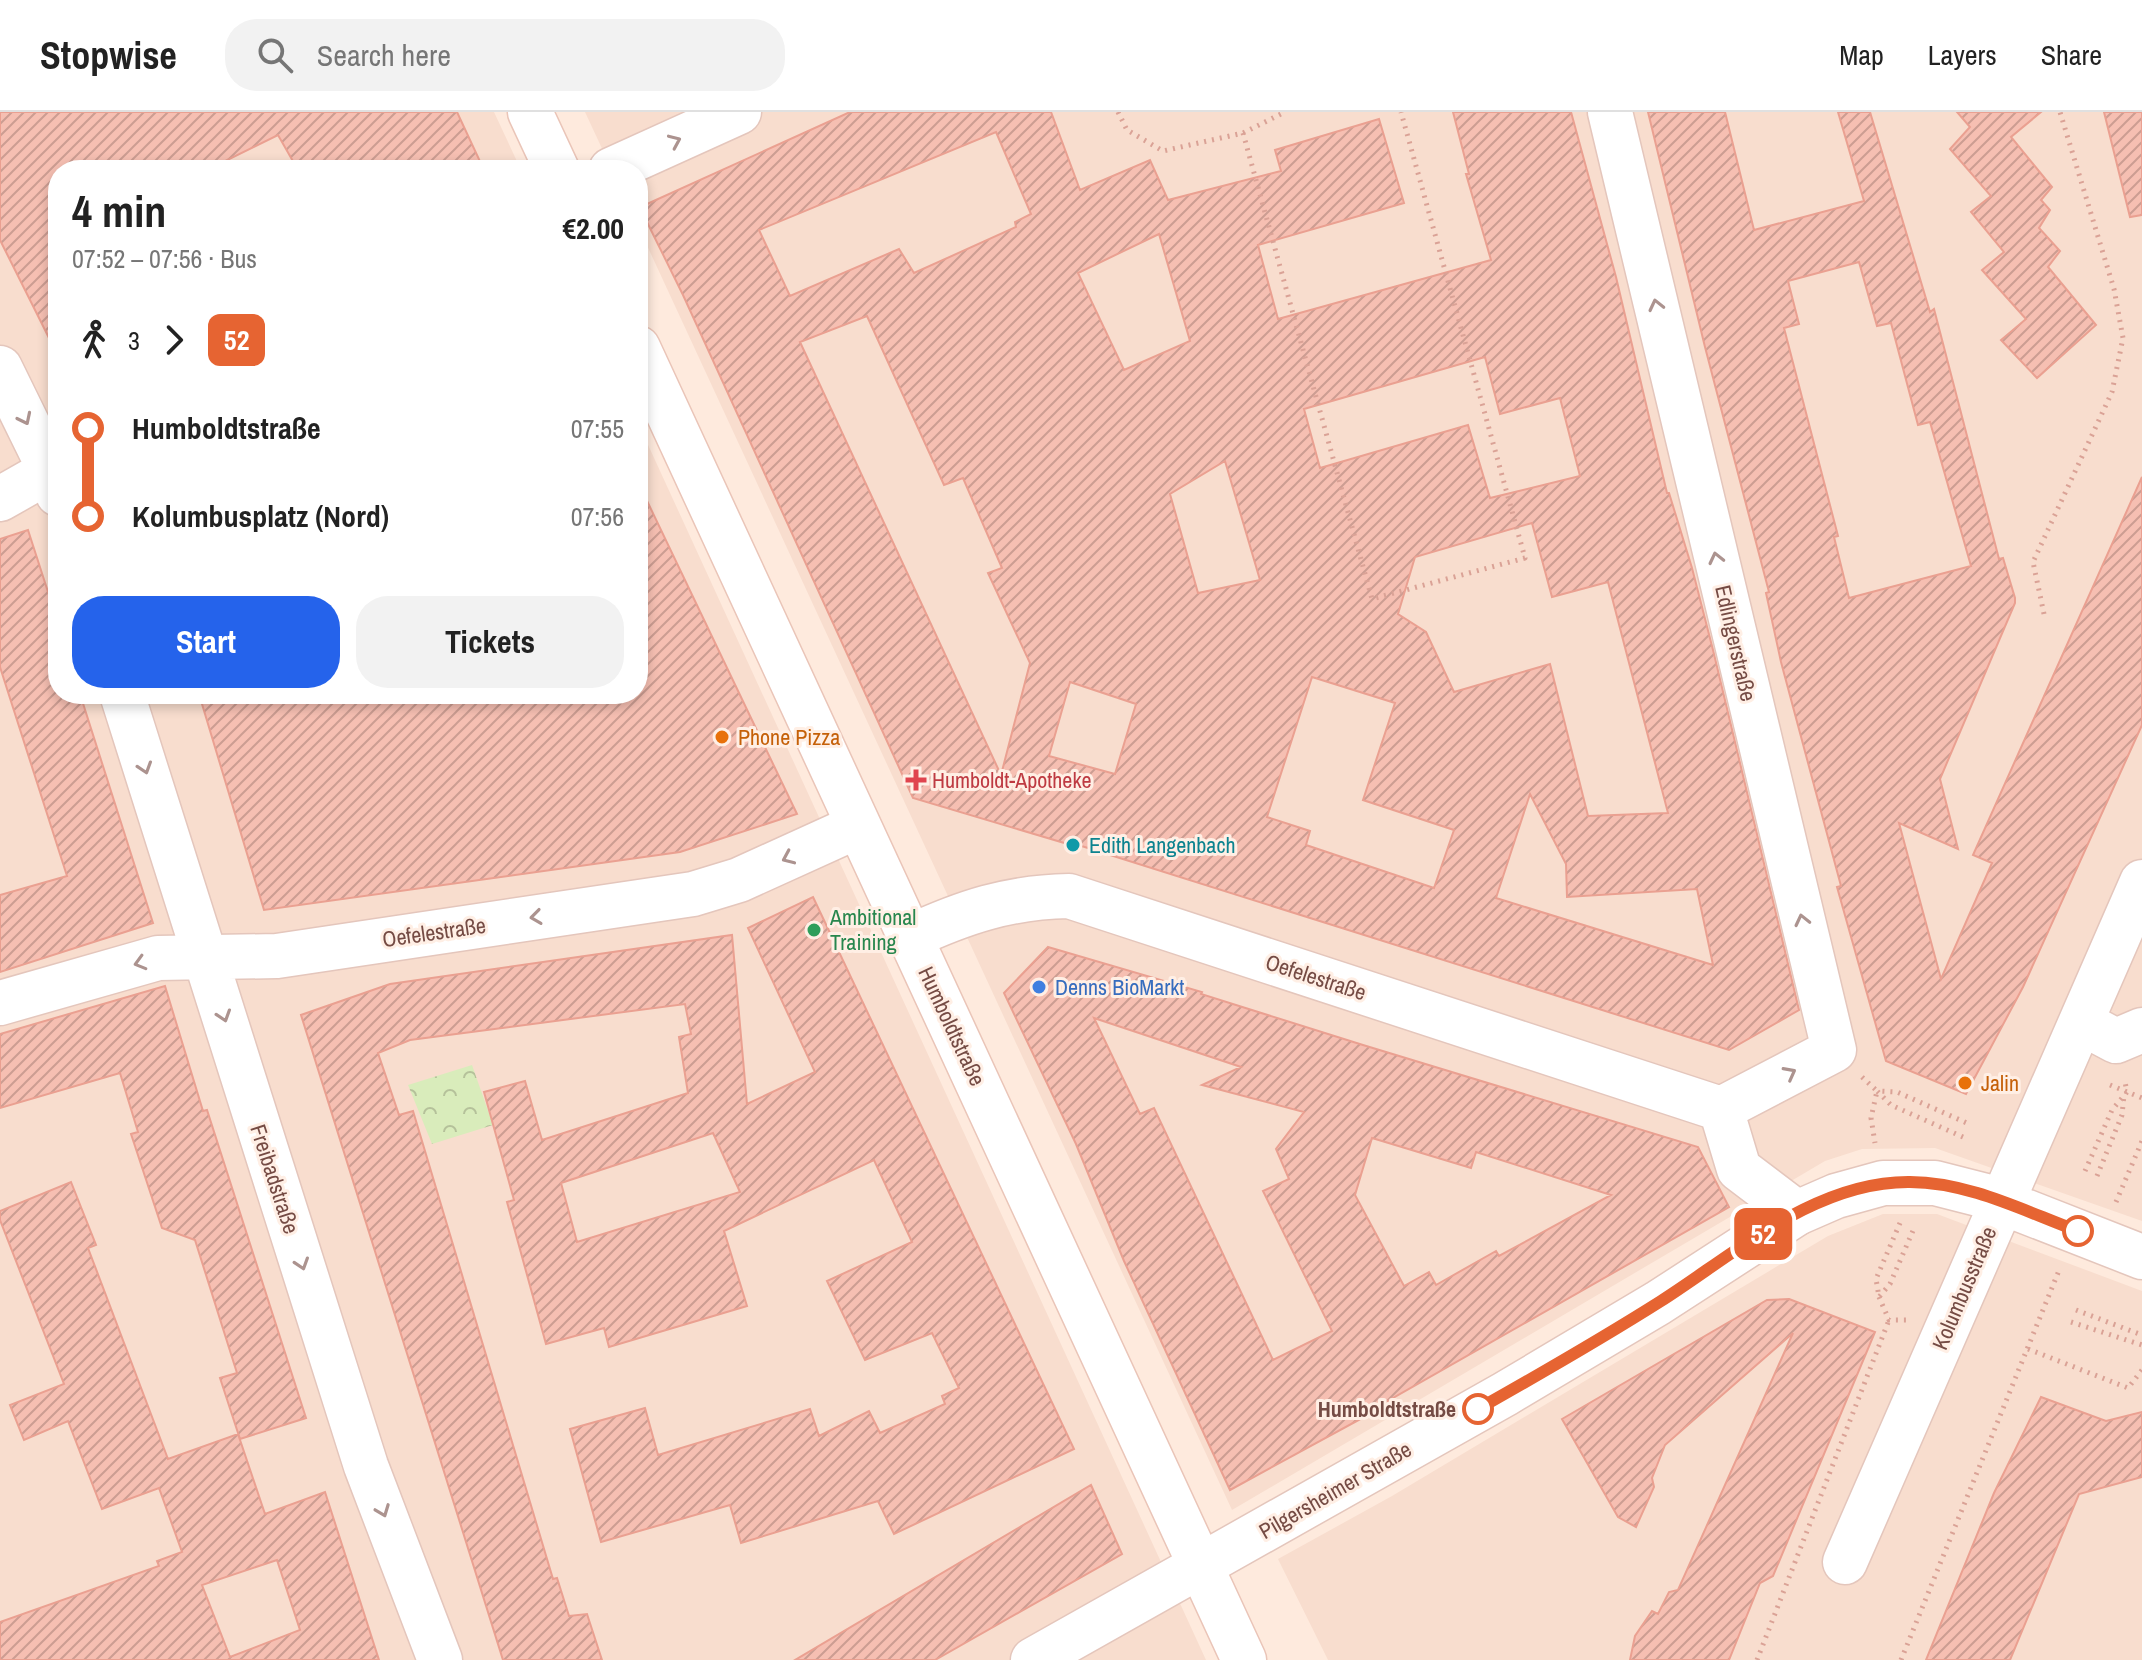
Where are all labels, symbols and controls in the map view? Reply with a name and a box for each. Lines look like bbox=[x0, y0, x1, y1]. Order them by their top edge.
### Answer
search box bbox=[225, 19, 785, 91]
text: Stopwise bbox=[40, 30, 177, 81]
icon: search bbox=[253, 33, 297, 77]
text: Search here bbox=[317, 35, 451, 75]
text: Map bbox=[1839, 36, 1884, 74]
text: Layers bbox=[1928, 36, 1997, 74]
text: Share bbox=[2041, 36, 2102, 74]
one-way arrow bbox=[666, 135, 681, 151]
text: 4 min bbox=[72, 181, 166, 241]
text: €2.00 bbox=[562, 208, 624, 248]
text: 07:52 – 07:56 · Bus bbox=[72, 241, 257, 276]
one-way arrow bbox=[1648, 298, 1665, 312]
icon: walk bbox=[72, 318, 116, 362]
icon: forward bbox=[152, 318, 196, 362]
text: 52 bbox=[224, 321, 249, 359]
text: 3 bbox=[128, 323, 140, 358]
text: Humboldtstraße bbox=[132, 408, 321, 448]
one-way arrow bbox=[15, 411, 31, 425]
text: 07:55 bbox=[571, 411, 624, 446]
text: Kolumbusplatz (Nord) bbox=[132, 496, 389, 536]
text: 07:56 bbox=[571, 499, 624, 534]
one-way arrow bbox=[1708, 551, 1725, 565]
street label: Edlingerstraße bbox=[1708, 582, 1764, 704]
button: Start bbox=[72, 596, 340, 688]
button: Tickets bbox=[356, 596, 624, 688]
place label: Phone Pizza bbox=[738, 722, 840, 752]
marker: Phone Pizza bbox=[713, 728, 731, 746]
one-way arrow bbox=[136, 761, 152, 775]
place label: Humboldt-Apotheke bbox=[932, 765, 1091, 795]
marker: Humboldt-Apotheke bbox=[907, 771, 925, 789]
place label: Edith Langenbach bbox=[1089, 830, 1235, 860]
marker: Edith Langenbach bbox=[1064, 836, 1082, 854]
one-way arrow bbox=[781, 848, 796, 864]
place label: Ambitional Training bbox=[829, 902, 916, 957]
one-way arrow bbox=[529, 908, 543, 925]
street label: Oefelestraße bbox=[380, 910, 488, 954]
one-way arrow bbox=[1794, 913, 1811, 927]
marker: Ambitional Training bbox=[805, 921, 823, 939]
street label: Oefelestraße bbox=[1262, 947, 1370, 1007]
one-way arrow bbox=[133, 954, 147, 971]
street label: Humboldtstraße bbox=[911, 962, 993, 1090]
place label: Denns BioMarkt bbox=[1055, 972, 1184, 1002]
marker: Denns BioMarkt bbox=[1030, 978, 1048, 996]
one-way arrow bbox=[214, 1009, 230, 1023]
one-way arrow bbox=[1782, 1067, 1796, 1082]
place label: Jalin bbox=[1981, 1068, 2019, 1098]
marker: Jalin bbox=[1956, 1074, 1974, 1092]
street label: Freibadstraße bbox=[243, 1120, 307, 1238]
line badge: 52 bbox=[1727, 1208, 1799, 1260]
text: 52 bbox=[1750, 1215, 1776, 1253]
unlabelled marker bbox=[2063, 1216, 2093, 1246]
street label: Kolumbusstraße bbox=[1925, 1222, 2003, 1354]
one-way arrow bbox=[293, 1257, 309, 1270]
place label: Humboldtstraße bbox=[1318, 1394, 1456, 1424]
marker: Humboldtstraße bbox=[1463, 1394, 1493, 1424]
street label: Pilgersheimer Straße bbox=[1253, 1434, 1417, 1546]
one-way arrow bbox=[373, 1503, 390, 1517]

